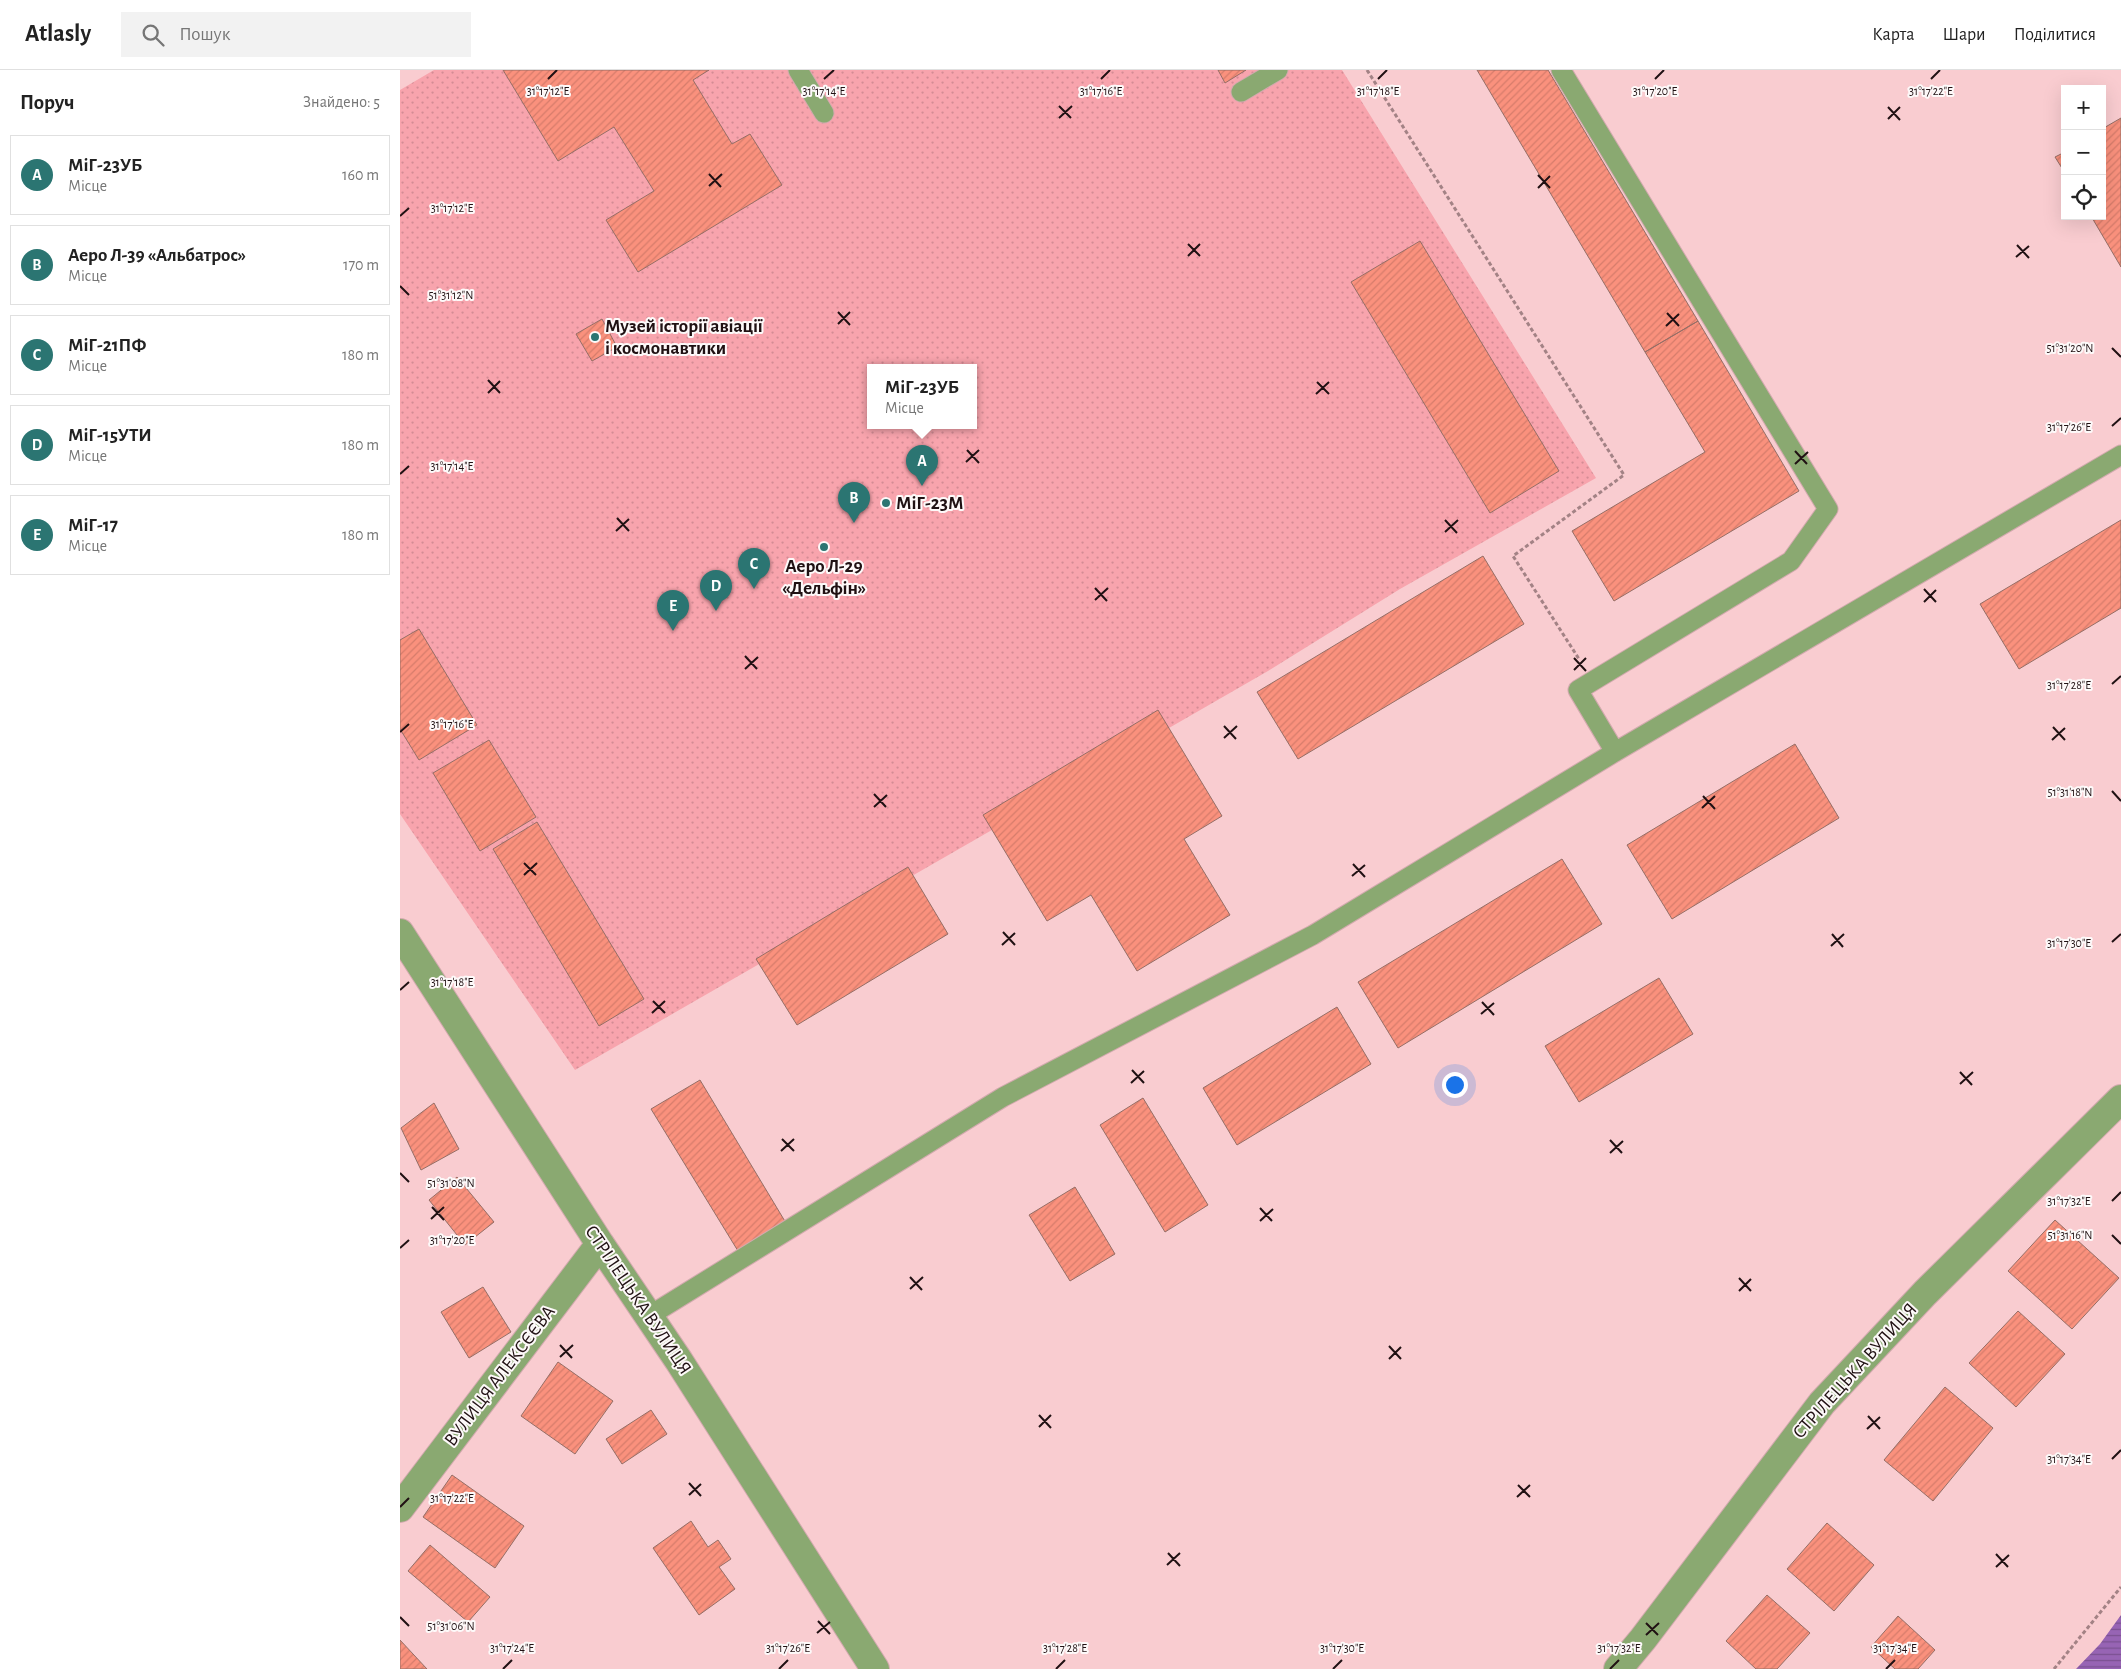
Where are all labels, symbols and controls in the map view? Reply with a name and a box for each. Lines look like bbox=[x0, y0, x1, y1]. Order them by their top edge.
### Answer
search box bbox=[121, 12, 471, 57]
icon: search bbox=[139, 21, 167, 49]
text: Atlasly bbox=[25, 22, 91, 46]
text: Пошук bbox=[179, 25, 230, 44]
text: Карта bbox=[1872, 26, 1914, 44]
text: Шари bbox=[1942, 26, 1986, 44]
text: Поділитися bbox=[2014, 26, 2096, 44]
text: 31°17'12"E bbox=[527, 85, 569, 97]
text: 31°17'14"E bbox=[803, 85, 846, 97]
text: 31°17'16"E bbox=[1080, 85, 1123, 97]
text: 31°17'18"E bbox=[1357, 85, 1400, 97]
text: 31°17'20"E bbox=[1633, 85, 1678, 97]
text: 31°17'22"E bbox=[1909, 85, 1953, 97]
map controls bbox=[2061, 85, 2106, 220]
button: + bbox=[2061, 85, 2106, 130]
text: Поруч bbox=[20, 92, 74, 113]
text: Знайдено: 5 bbox=[303, 94, 380, 110]
button: − bbox=[2061, 130, 2106, 175]
text: МіГ-23УБ bbox=[68, 156, 142, 175]
text: A bbox=[32, 167, 42, 183]
text: 160 m bbox=[342, 167, 379, 183]
button: locate bbox=[2061, 175, 2106, 220]
text: Місце bbox=[68, 178, 107, 194]
text: 31°17'12"E bbox=[431, 202, 473, 214]
text: Аеро Л-39 «Альбатрос» bbox=[68, 246, 246, 265]
text: B bbox=[32, 257, 42, 273]
text: 170 m bbox=[343, 257, 379, 273]
text: Місце bbox=[68, 268, 107, 284]
text: 51°31'12"N bbox=[429, 289, 473, 301]
place label: Музей історії авіації і космонавтики bbox=[605, 317, 763, 358]
marker: Музей історії авіації і космонавтики bbox=[589, 331, 601, 343]
text: МіГ-21ПФ bbox=[68, 336, 146, 355]
text: 51°31'20"N bbox=[2046, 342, 2094, 354]
text: C bbox=[33, 347, 41, 363]
text: 180 m bbox=[342, 347, 379, 363]
text: Місце bbox=[68, 358, 107, 374]
popup bbox=[867, 364, 977, 429]
text: МіГ-23УБ bbox=[885, 378, 959, 397]
text: Місце bbox=[885, 400, 924, 416]
text: 31°17'26"E bbox=[2047, 421, 2091, 433]
text: МіГ-15УТИ bbox=[68, 426, 152, 445]
text: D bbox=[32, 437, 42, 453]
text: 180 m bbox=[342, 437, 379, 453]
pin: A bbox=[906, 445, 938, 486]
text: Місце bbox=[68, 448, 107, 464]
text: 31°17'14"E bbox=[431, 460, 474, 472]
pin: B bbox=[838, 482, 870, 523]
place label: МіГ-23М bbox=[896, 494, 964, 513]
marker: МіГ-23М bbox=[880, 497, 892, 509]
text: МіГ-17 bbox=[68, 516, 118, 535]
text: E bbox=[33, 527, 41, 543]
text: 180 m bbox=[342, 527, 379, 543]
text: Місце bbox=[68, 538, 107, 554]
marker: Аеро Л-29 «Дельфін» bbox=[818, 541, 830, 553]
pin: C bbox=[738, 548, 770, 589]
place label: Аеро Л-29 «Дельфін» bbox=[782, 557, 866, 598]
pin: D bbox=[700, 570, 732, 611]
pin: E bbox=[657, 590, 689, 631]
text: 31°17'28"E bbox=[2047, 679, 2091, 691]
text: 31°17'16"E bbox=[431, 718, 474, 730]
text: 51°31'18"N bbox=[2047, 786, 2093, 798]
text: 31°17'30"E bbox=[2047, 937, 2091, 949]
text: 31°17'18"E bbox=[431, 976, 474, 988]
your location bbox=[1442, 1072, 1468, 1098]
text: 51°31'08"N bbox=[427, 1177, 475, 1189]
text: 31°17'32"E bbox=[2047, 1195, 2091, 1207]
street label: СТРІЛЕЦЬКА ВУЛИЦЯ bbox=[581, 1222, 695, 1378]
text: 51°31'16"N bbox=[2047, 1229, 2093, 1241]
text: 31°17'20"E bbox=[430, 1234, 475, 1246]
street label: СТРІЛЕЦЬКА ВУЛИЦЯ bbox=[1789, 1300, 1921, 1442]
street label: ВУЛИЦЯ АЛЕКСЄЄВА bbox=[441, 1302, 559, 1450]
text: 31°17'34"E bbox=[2047, 1453, 2091, 1465]
text: 31°17'22"E bbox=[430, 1492, 474, 1504]
text: 51°31'06"N bbox=[427, 1620, 475, 1632]
text: 31°17'24"E bbox=[490, 1642, 534, 1654]
text: 31°17'26"E bbox=[766, 1642, 810, 1654]
text: 31°17'28"E bbox=[1043, 1642, 1087, 1654]
text: 31°17'30"E bbox=[1320, 1642, 1364, 1654]
text: 31°17'32"E bbox=[1597, 1642, 1641, 1654]
text: 31°17'34"E bbox=[1873, 1642, 1917, 1654]

